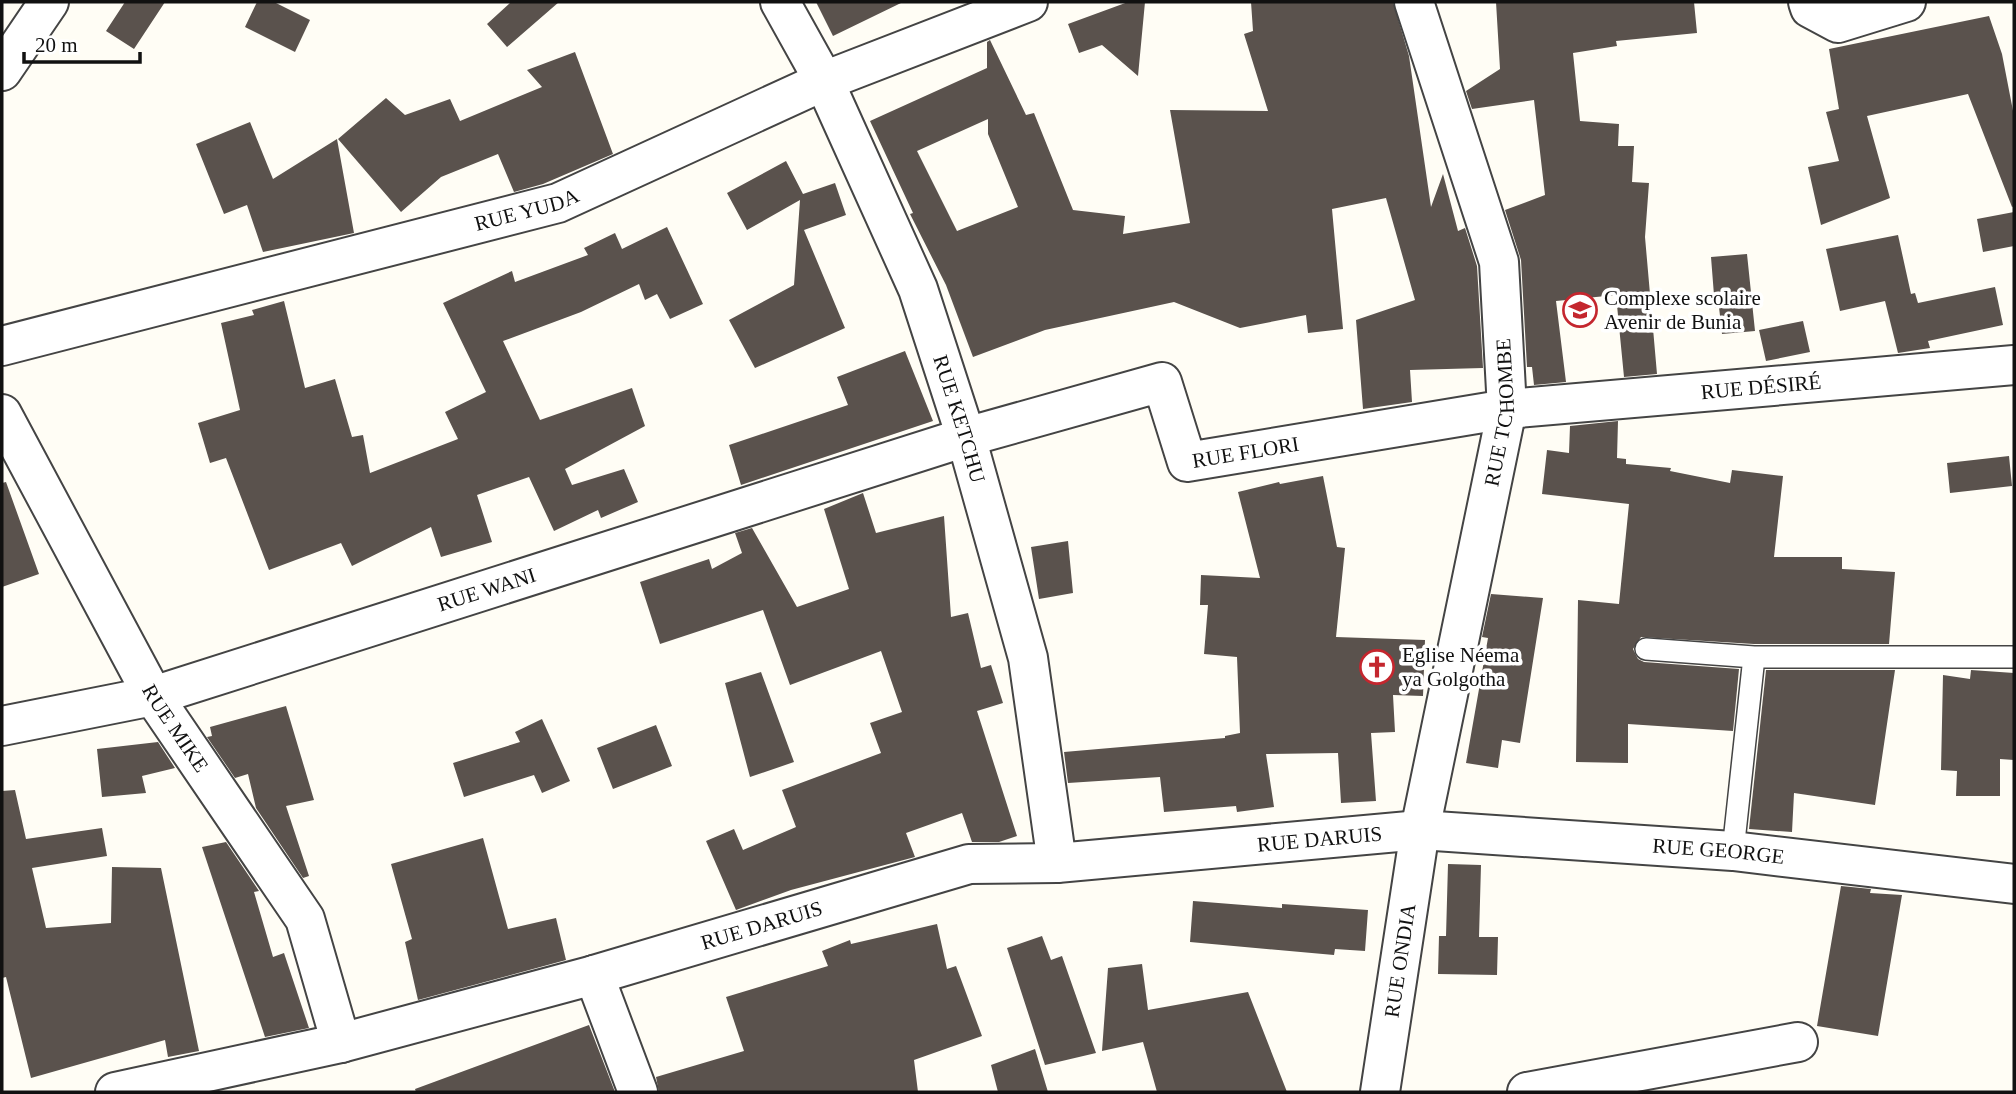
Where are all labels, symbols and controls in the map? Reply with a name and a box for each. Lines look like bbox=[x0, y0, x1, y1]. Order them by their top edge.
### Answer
scale bar bbox=[24, 21, 140, 65]
text: 20 m bbox=[35, 33, 78, 57]
street label: RUE YUDA bbox=[472, 183, 583, 236]
place label: Complexe scolaire Avenir de Bunia bbox=[1604, 286, 1761, 334]
school or university icon: Complexe scolaire Avenir de Bunia bbox=[1561, 291, 1599, 329]
street label: RUE TCHOMBE bbox=[1479, 338, 1519, 489]
street label: RUE KETCHU bbox=[928, 352, 990, 485]
street label: RUE DÉSIRÉ bbox=[1700, 370, 1822, 404]
street label: RUE FLORI bbox=[1190, 432, 1301, 473]
street label: RUE WANI bbox=[434, 563, 539, 617]
place label: Eglise Néema ya Golgotha bbox=[1402, 643, 1520, 691]
church icon: Eglise Néema ya Golgotha bbox=[1358, 648, 1396, 686]
street label: RUE MIKE bbox=[137, 680, 213, 777]
street label: RUE DARUIS bbox=[1256, 821, 1383, 857]
street label: RUE GEORGE bbox=[1652, 834, 1786, 869]
street label: RUE DARUIS bbox=[698, 896, 825, 955]
street label: RUE ONDIA bbox=[1380, 901, 1421, 1019]

